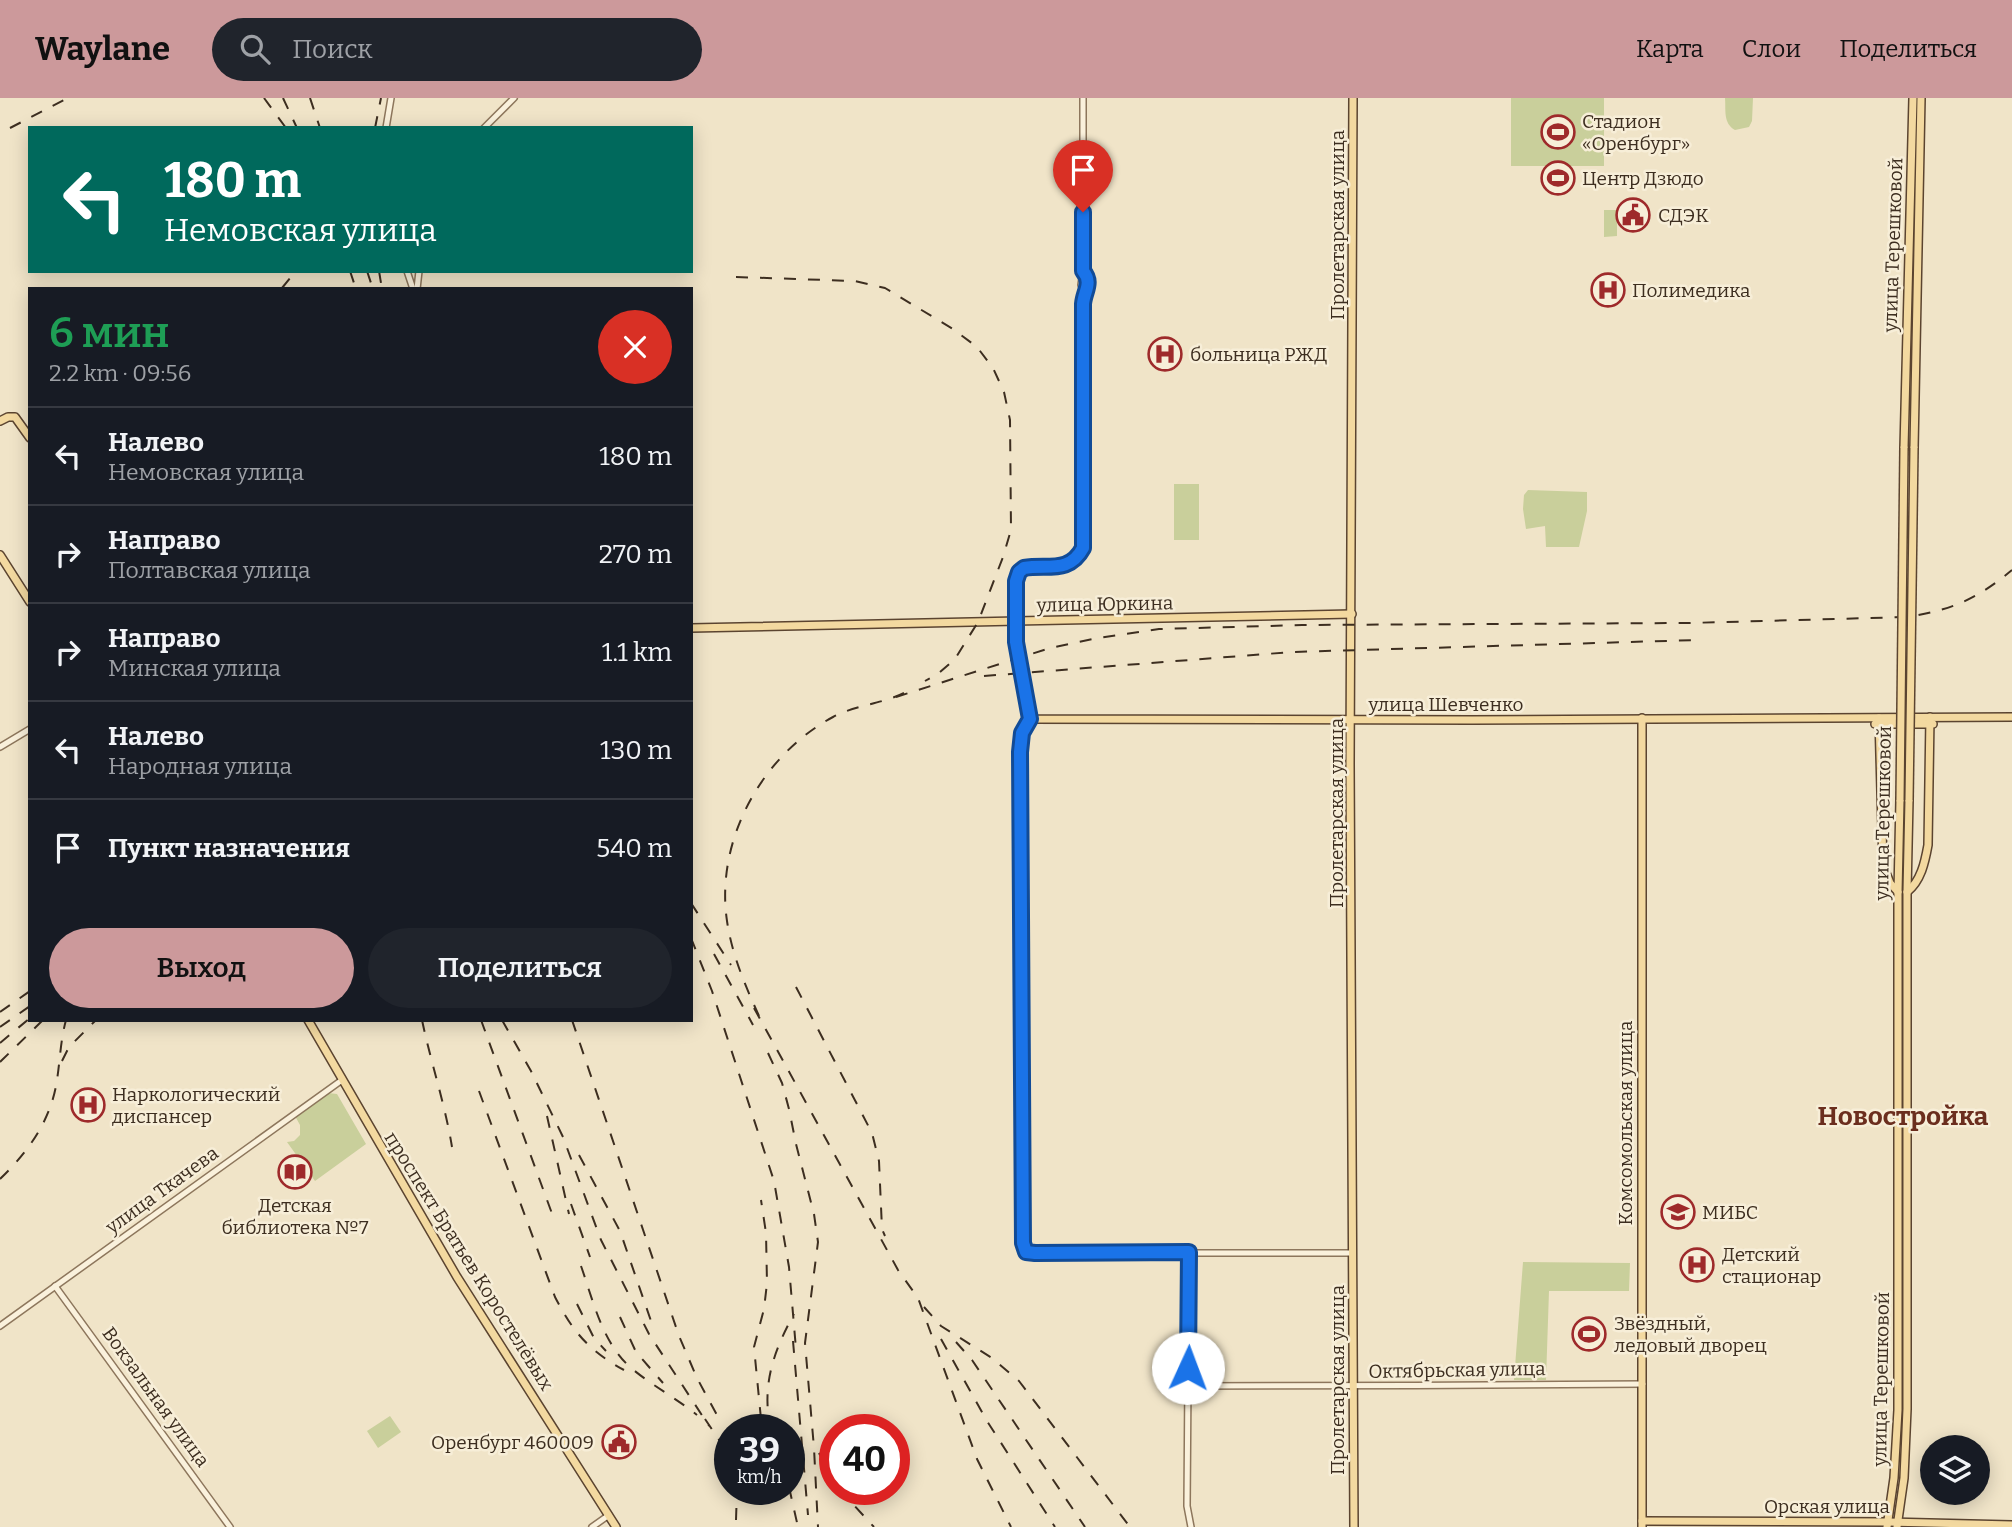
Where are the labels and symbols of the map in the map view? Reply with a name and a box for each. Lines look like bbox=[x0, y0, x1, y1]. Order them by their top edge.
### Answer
place label: Стадион «Оренбург» bbox=[1582, 110, 1690, 155]
sports icon: Стадион «Оренбург» bbox=[1539, 113, 1577, 151]
street label: Пролетарская улица bbox=[1326, 129, 1349, 320]
pin bbox=[1053, 140, 1113, 212]
street label: улица Терешковой bbox=[1878, 157, 1908, 334]
sports icon: Центр Дзюдо bbox=[1539, 159, 1577, 197]
place label: Центр Дзюдо bbox=[1582, 167, 1704, 190]
public building icon: СДЭК bbox=[1614, 196, 1652, 234]
place label: СДЭК bbox=[1658, 204, 1709, 227]
hospital icon: Полимедика bbox=[1589, 271, 1627, 309]
place label: Полимедика bbox=[1632, 279, 1751, 302]
hospital icon: больница РЖД bbox=[1146, 335, 1184, 373]
place label: больница РЖД bbox=[1190, 343, 1327, 366]
street label: улица Юркина bbox=[1036, 591, 1174, 617]
street label: улица Шевченко bbox=[1368, 693, 1524, 716]
street label: Пролетарская улица bbox=[1325, 717, 1348, 908]
street label: улица Терешковой bbox=[1870, 726, 1896, 901]
street label: Комсомольская улица bbox=[1614, 1020, 1637, 1225]
place label: Наркологический диспансер bbox=[112, 1083, 280, 1128]
hospital icon: Наркологический диспансер bbox=[69, 1086, 107, 1124]
district label: Новостройка bbox=[1818, 1101, 1989, 1132]
street label: проспект Братьев Коростелёвых bbox=[380, 1127, 559, 1395]
street label: улица Ткачева bbox=[100, 1141, 223, 1239]
library icon: Детская библиотека №7 bbox=[276, 1153, 314, 1191]
school or university icon: МИБС bbox=[1659, 1193, 1697, 1231]
place label: Детская библиотека №7 bbox=[221, 1194, 369, 1239]
place label: МИБС bbox=[1702, 1201, 1758, 1224]
place label: Детский стационар bbox=[1722, 1243, 1821, 1288]
hospital icon: Детский стационар bbox=[1678, 1246, 1716, 1284]
street label: Пролетарская улица bbox=[1326, 1284, 1349, 1475]
street label: улица Терешковой bbox=[1868, 1292, 1894, 1467]
place label: Звёздный, ледовый дворец bbox=[1614, 1312, 1767, 1357]
sports icon: Звёздный, ледовый дворец bbox=[1570, 1315, 1608, 1353]
street label: Вокзальная улица bbox=[97, 1323, 215, 1472]
position arrow bbox=[1151, 1331, 1225, 1405]
street label: Октябрьская улица bbox=[1368, 1357, 1546, 1383]
speed limit sign: 40 bbox=[819, 1414, 910, 1505]
public building icon: Оренбург 460009 bbox=[600, 1423, 638, 1461]
place label: Оренбург 460009 bbox=[431, 1431, 594, 1454]
street label: Орская улица bbox=[1764, 1495, 1891, 1518]

